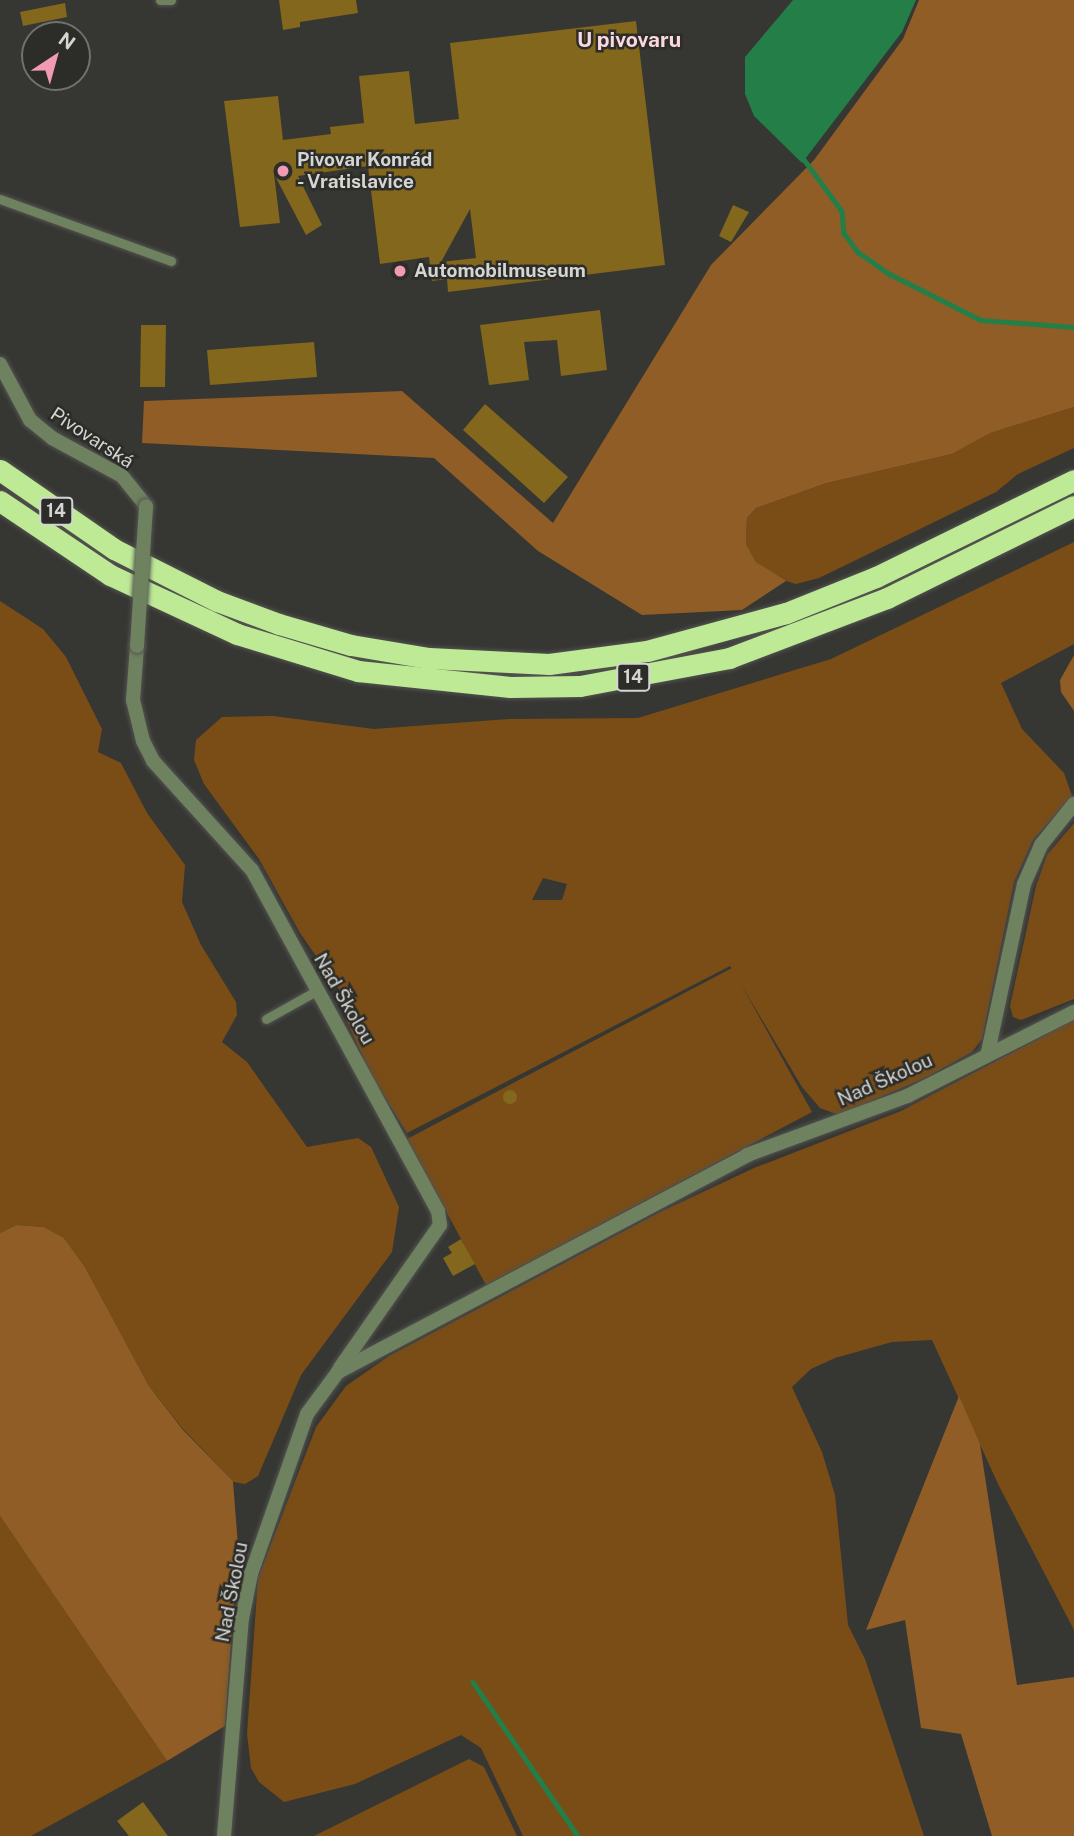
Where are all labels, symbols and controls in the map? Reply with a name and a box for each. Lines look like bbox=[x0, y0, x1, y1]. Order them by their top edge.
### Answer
north arrow bbox=[21, 21, 91, 91]
text: N bbox=[55, 27, 80, 54]
district label: U pivovaru bbox=[577, 27, 681, 53]
place label: Pivovar Konrád - Vratislavice bbox=[297, 149, 432, 193]
marker: Pivovar Konrád - Vratislavice bbox=[275, 163, 291, 179]
place label: Automobilmuseum bbox=[414, 260, 586, 282]
marker: Automobilmuseum bbox=[392, 263, 408, 279]
street label: Pivovarská bbox=[46, 403, 138, 473]
road number: 14 bbox=[38, 496, 74, 526]
road number: 14 bbox=[616, 662, 650, 692]
street label: Nad Školou bbox=[309, 949, 379, 1049]
street label: Nad Školou bbox=[834, 1049, 936, 1111]
street label: Nad Školou bbox=[211, 1540, 253, 1644]

